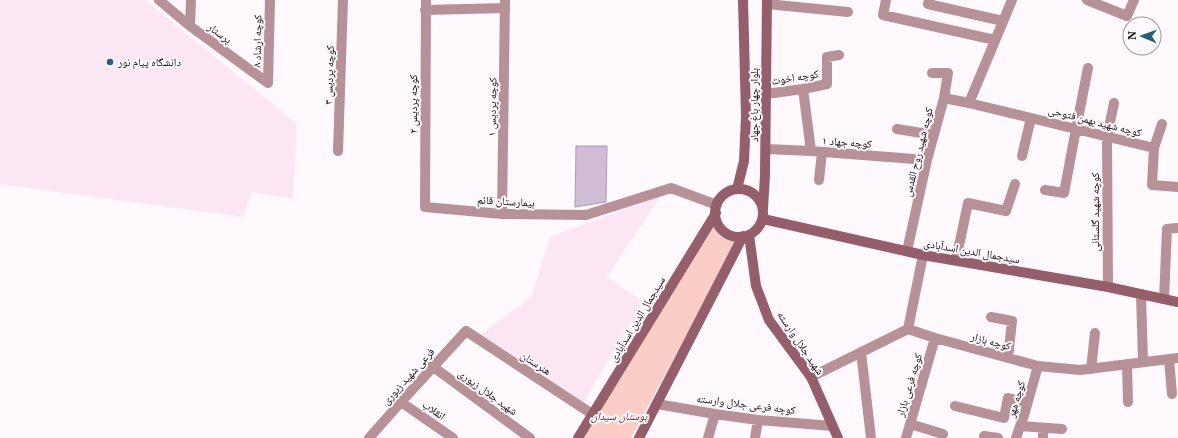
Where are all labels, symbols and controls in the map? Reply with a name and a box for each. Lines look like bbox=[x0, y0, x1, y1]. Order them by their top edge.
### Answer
street label: کوچه ارشاد ۸ bbox=[249, 14, 268, 68]
north arrow bbox=[1122, 16, 1162, 56]
street label: پرستار bbox=[202, 18, 236, 50]
text: N bbox=[1124, 31, 1143, 40]
street label: کوچه پردیس ۳ bbox=[320, 45, 341, 105]
place label: دانشگاه پیام نور bbox=[117, 54, 181, 73]
marker: دانشگاه پیام نور bbox=[105, 57, 115, 67]
street label: کوچه اخوت bbox=[770, 65, 821, 92]
street label: بلوار چهار باغ جهاد bbox=[746, 68, 765, 142]
street label: کوچه پردیس ۲ bbox=[405, 74, 424, 134]
street label: کوچه پردیس ۱ bbox=[483, 77, 504, 137]
street label: کوچه شهید بهمن فتوحی bbox=[1046, 102, 1144, 143]
street label: کوچه شهید روح القدس bbox=[899, 105, 940, 199]
street label: کوچه جهاد ۱ bbox=[821, 132, 873, 155]
street label: کوچه شهید گلستانی bbox=[1087, 172, 1106, 252]
street label: بیمارستان قائم bbox=[477, 192, 535, 213]
street label: سیدجمال الدین اسدآبادی bbox=[922, 235, 1021, 270]
street label: سیدجمال الدین اسدآبادی bbox=[605, 273, 672, 366]
street label: شهید جلال وارسته bbox=[771, 308, 828, 380]
street label: کوچه بازار bbox=[967, 328, 1013, 357]
street label: فرعی شهید زیوری bbox=[378, 344, 440, 410]
street label: هنرستان bbox=[516, 347, 555, 382]
street label: کوچه فرعی بازار bbox=[891, 351, 929, 421]
street label: شهید جلال زیوری bbox=[453, 365, 521, 421]
street label: کوچه مهر bbox=[1003, 378, 1032, 421]
street label: کوچه فرعی جلال وارسته bbox=[695, 390, 797, 421]
street label: انقلاب bbox=[417, 396, 449, 426]
park label: بوستان سیدان bbox=[591, 408, 648, 427]

